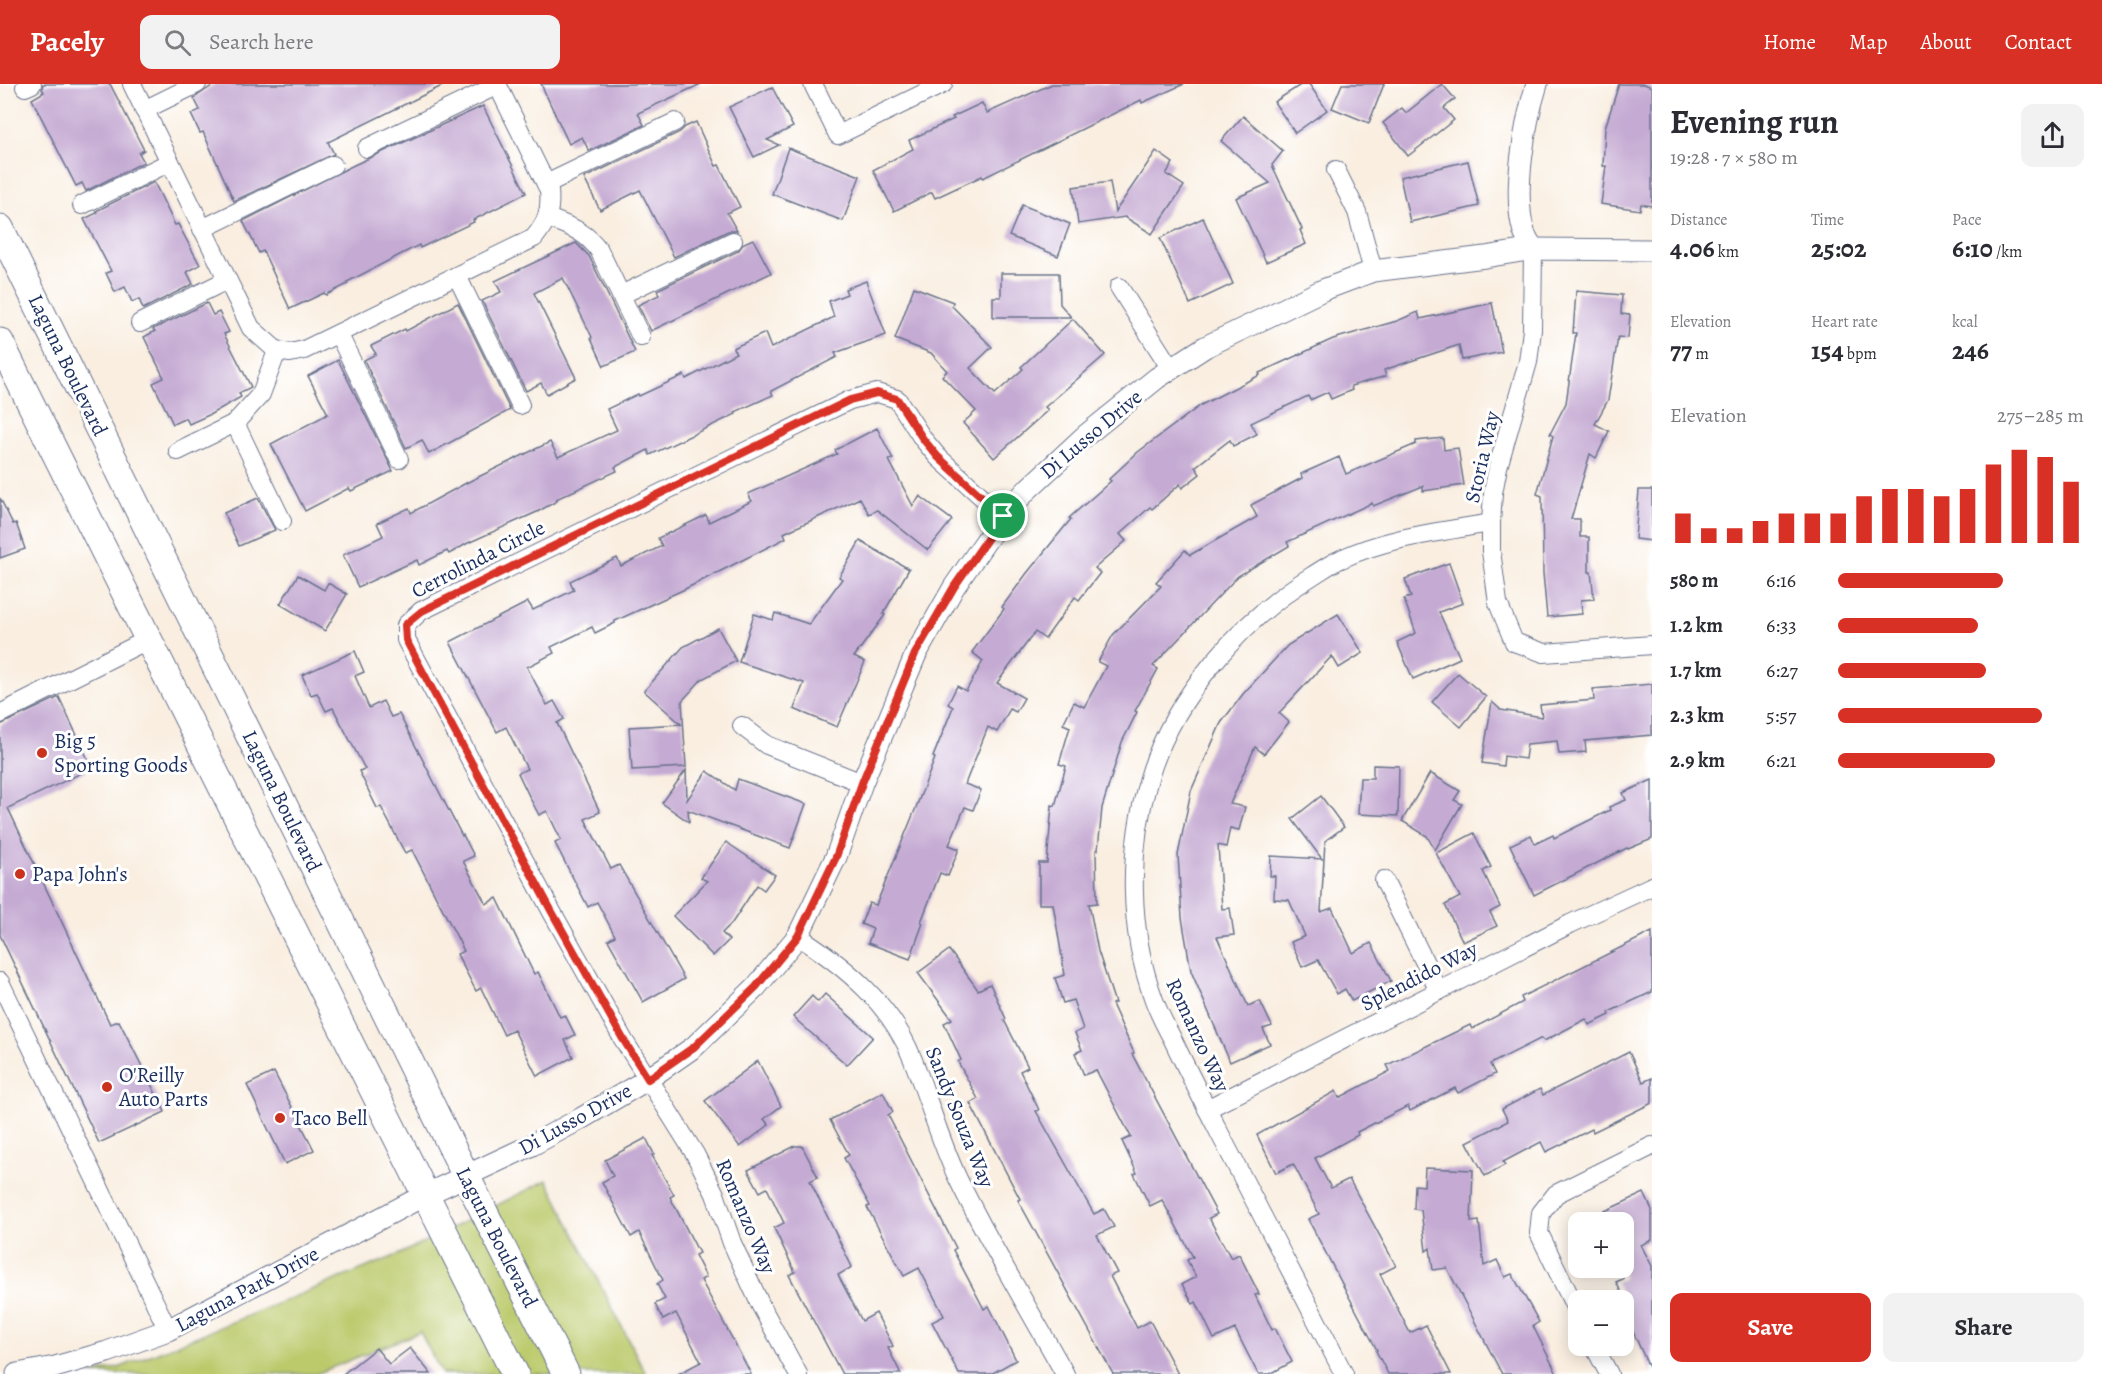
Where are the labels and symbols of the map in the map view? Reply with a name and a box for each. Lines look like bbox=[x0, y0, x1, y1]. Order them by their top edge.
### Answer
street label: Laguna Boulevard bbox=[22, 289, 115, 441]
street label: Di Lusso Drive bbox=[1034, 383, 1148, 485]
street label: Storia Way bbox=[1458, 408, 1506, 505]
pin bbox=[977, 490, 1028, 541]
street label: Cerrolinda Circle bbox=[407, 513, 549, 605]
street label: Laguna Boulevard bbox=[236, 725, 329, 877]
place label: Big 5 Sporting Goods bbox=[54, 727, 188, 779]
marker: Big 5 Sporting Goods bbox=[35, 746, 49, 760]
place label: Papa John's bbox=[32, 860, 128, 888]
marker: Papa John's bbox=[13, 867, 27, 881]
street label: Splendido Way bbox=[1356, 934, 1483, 1018]
street label: Romanzo Way bbox=[1159, 974, 1237, 1097]
street label: Sandy Souza Way bbox=[919, 1042, 1001, 1192]
place label: O'Reilly Auto Parts bbox=[118, 1061, 208, 1113]
street label: Di Lusso Drive bbox=[513, 1076, 637, 1162]
marker: O'Reilly Auto Parts bbox=[100, 1080, 114, 1094]
place label: Taco Bell bbox=[292, 1104, 367, 1132]
marker: Taco Bell bbox=[273, 1111, 287, 1125]
street label: Romanzo Way bbox=[709, 1154, 783, 1278]
street label: Laguna Boulevard bbox=[449, 1162, 545, 1313]
street label: Laguna Park Drive bbox=[170, 1239, 324, 1339]

